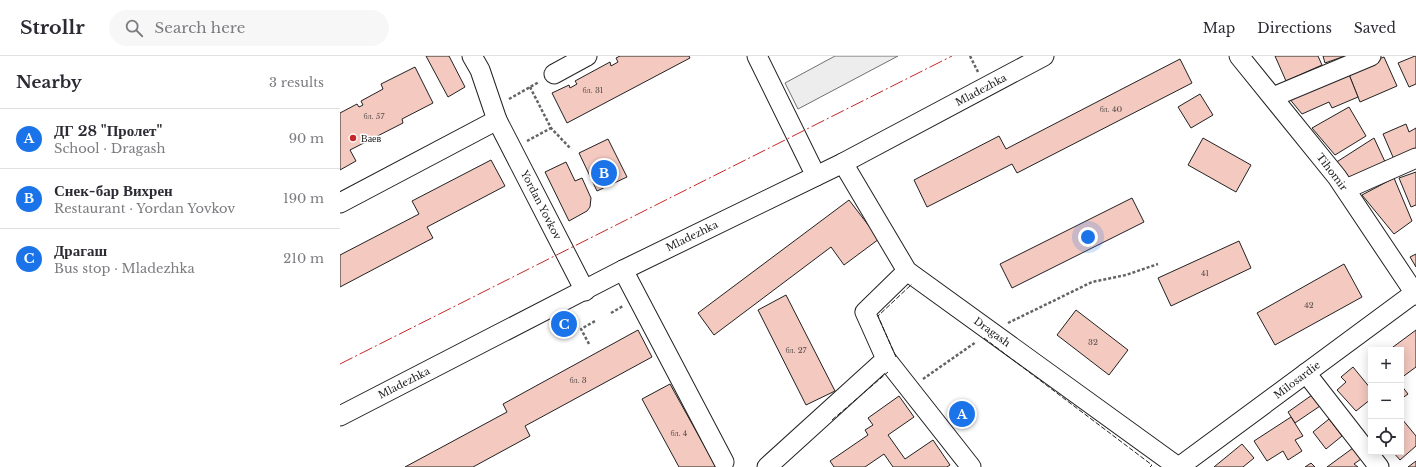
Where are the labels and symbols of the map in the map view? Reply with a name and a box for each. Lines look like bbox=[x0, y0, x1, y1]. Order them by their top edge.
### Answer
street label: Mladezhka bbox=[953, 71, 1009, 109]
house number: бл. 31 bbox=[583, 85, 604, 95]
house number: бл. 40 bbox=[1100, 104, 1123, 114]
house number: бл. 57 bbox=[364, 111, 385, 121]
place label: Ваев bbox=[361, 132, 382, 145]
marker: Ваев bbox=[348, 133, 358, 143]
street label: Tihomir bbox=[1314, 151, 1350, 193]
pin: B bbox=[591, 158, 617, 188]
street label: Yordan Yovkov bbox=[517, 167, 564, 242]
street label: Mladezhka bbox=[664, 218, 721, 254]
your location bbox=[1078, 227, 1098, 247]
house number: 41 bbox=[1201, 268, 1210, 278]
house number: 42 bbox=[1304, 300, 1314, 310]
pin: C bbox=[551, 309, 577, 339]
street label: Dragash bbox=[971, 314, 1013, 350]
house number: 32 bbox=[1088, 337, 1098, 347]
house number: бл. 27 bbox=[785, 345, 808, 355]
street label: Milosardie bbox=[1271, 358, 1323, 402]
street label: Mladezhka bbox=[376, 364, 432, 402]
house number: бл. 3 bbox=[569, 375, 587, 385]
pin: A bbox=[949, 399, 975, 429]
house number: бл. 4 bbox=[671, 428, 688, 438]

